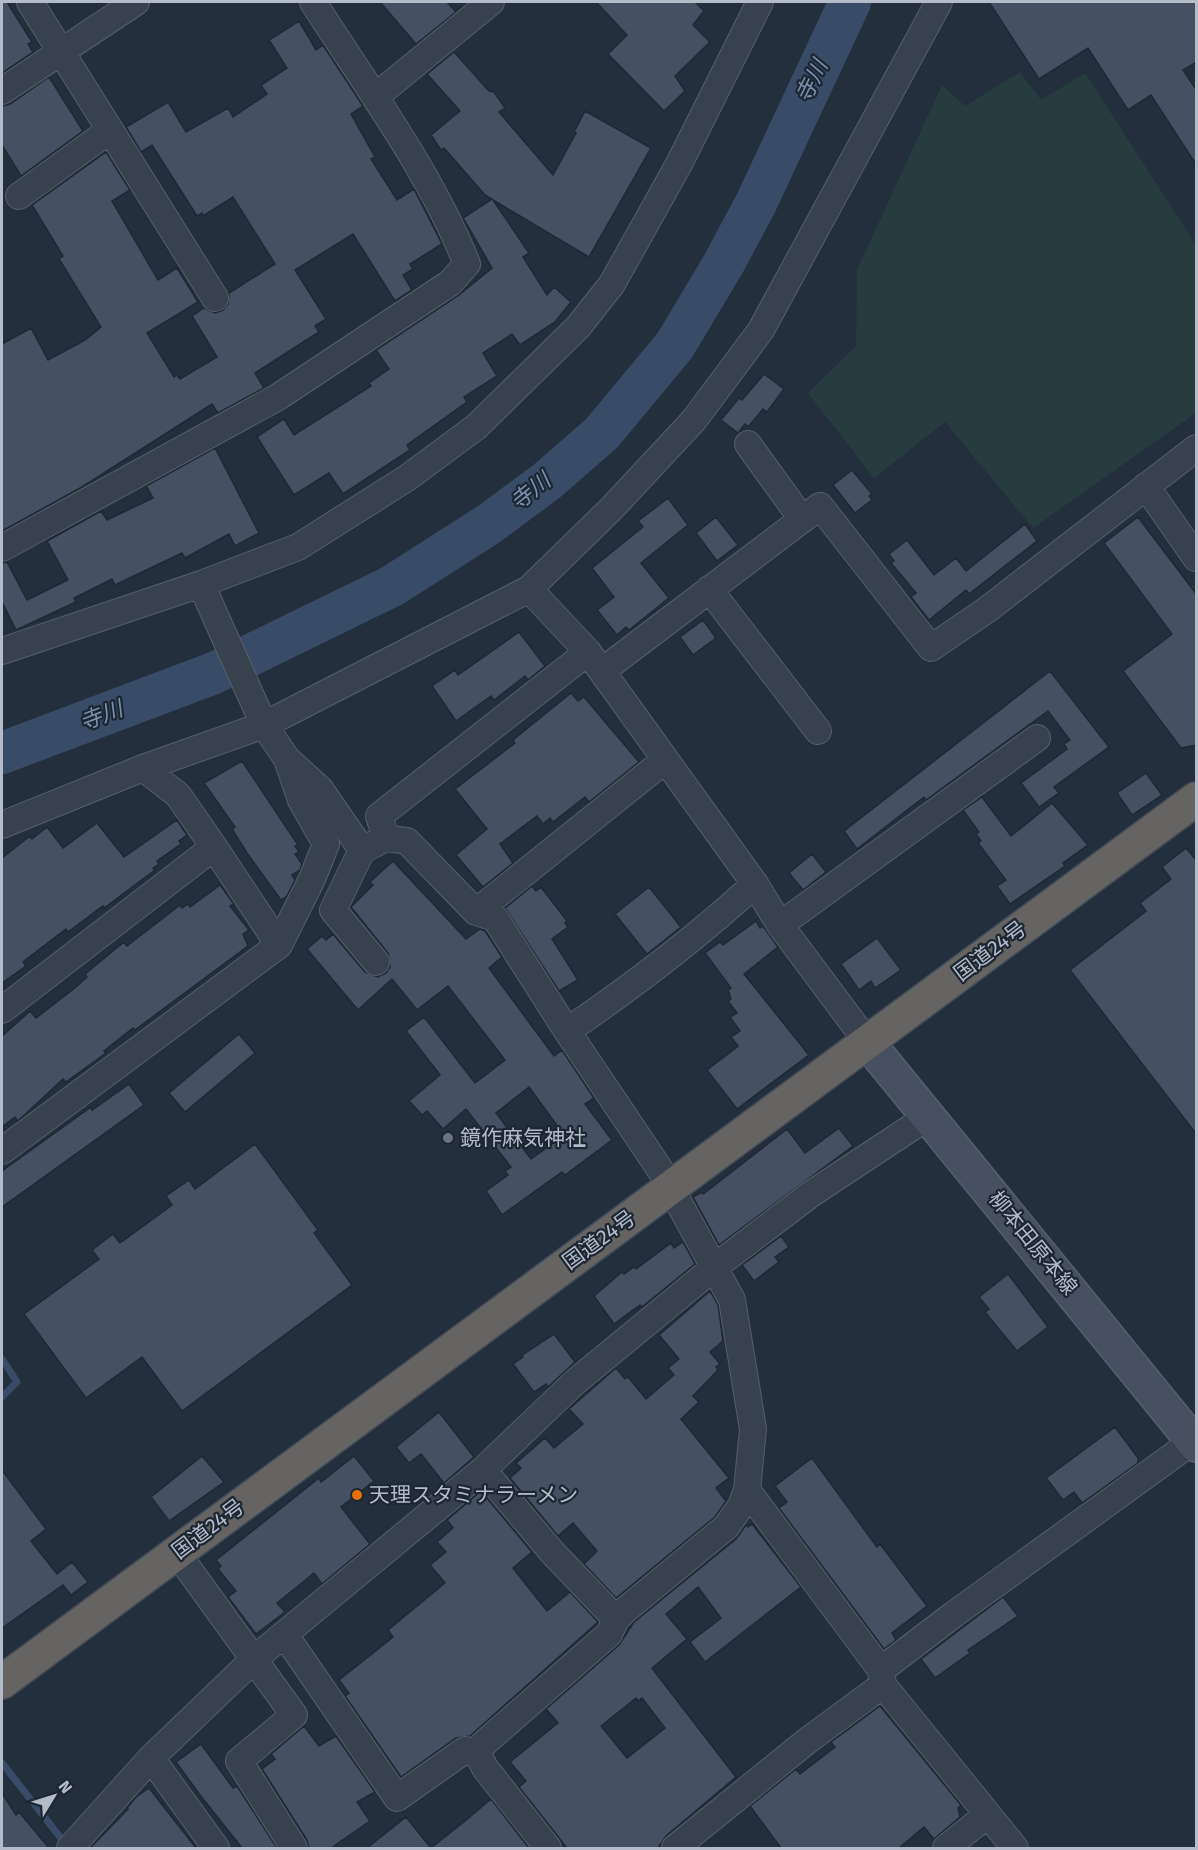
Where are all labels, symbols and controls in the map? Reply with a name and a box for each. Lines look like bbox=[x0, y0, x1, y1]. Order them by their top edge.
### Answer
water label: 寺川 bbox=[790, 54, 834, 107]
water label: 寺川 bbox=[505, 466, 557, 516]
water label: 寺川 bbox=[76, 694, 128, 736]
street label: 国道24号 bbox=[949, 915, 1031, 987]
place label: 鏡作麻気神社 bbox=[460, 1125, 586, 1151]
marker: 鏡作麻気神社 bbox=[441, 1131, 455, 1145]
street label: 柳本田原本線 bbox=[983, 1186, 1083, 1300]
street label: 国道24号 bbox=[557, 1205, 641, 1275]
place label: 天理スタミナラーメン bbox=[369, 1482, 578, 1508]
marker: 天理スタミナラーメン bbox=[350, 1488, 364, 1502]
street label: 国道24号 bbox=[167, 1493, 249, 1565]
north arrow bbox=[24, 1766, 84, 1826]
text: N bbox=[55, 1777, 76, 1797]

